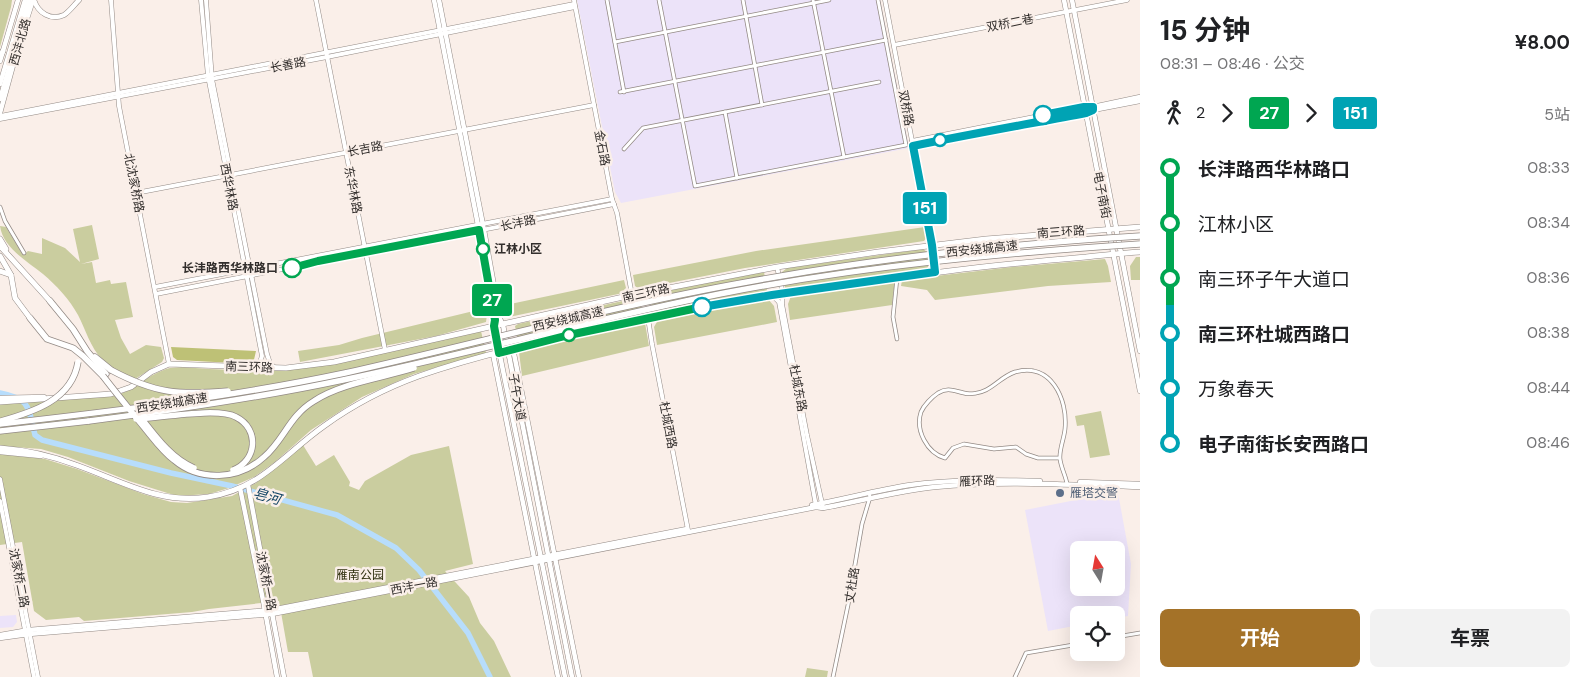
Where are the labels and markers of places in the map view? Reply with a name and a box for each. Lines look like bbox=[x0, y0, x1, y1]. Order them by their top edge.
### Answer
unlabelled marker bbox=[1033, 105, 1053, 125]
unlabelled marker bbox=[933, 133, 947, 147]
place label: 江林小区 bbox=[494, 241, 542, 257]
marker: 江林小区 bbox=[476, 242, 490, 256]
marker: 长沣路西华林路口 bbox=[282, 258, 302, 278]
place label: 长沣路西华林路口 bbox=[182, 260, 278, 276]
unlabelled marker bbox=[692, 297, 712, 317]
unlabelled marker bbox=[562, 328, 576, 342]
place label: 雁塔交警 bbox=[1070, 485, 1118, 501]
marker: 雁塔交警 bbox=[1054, 487, 1066, 499]

